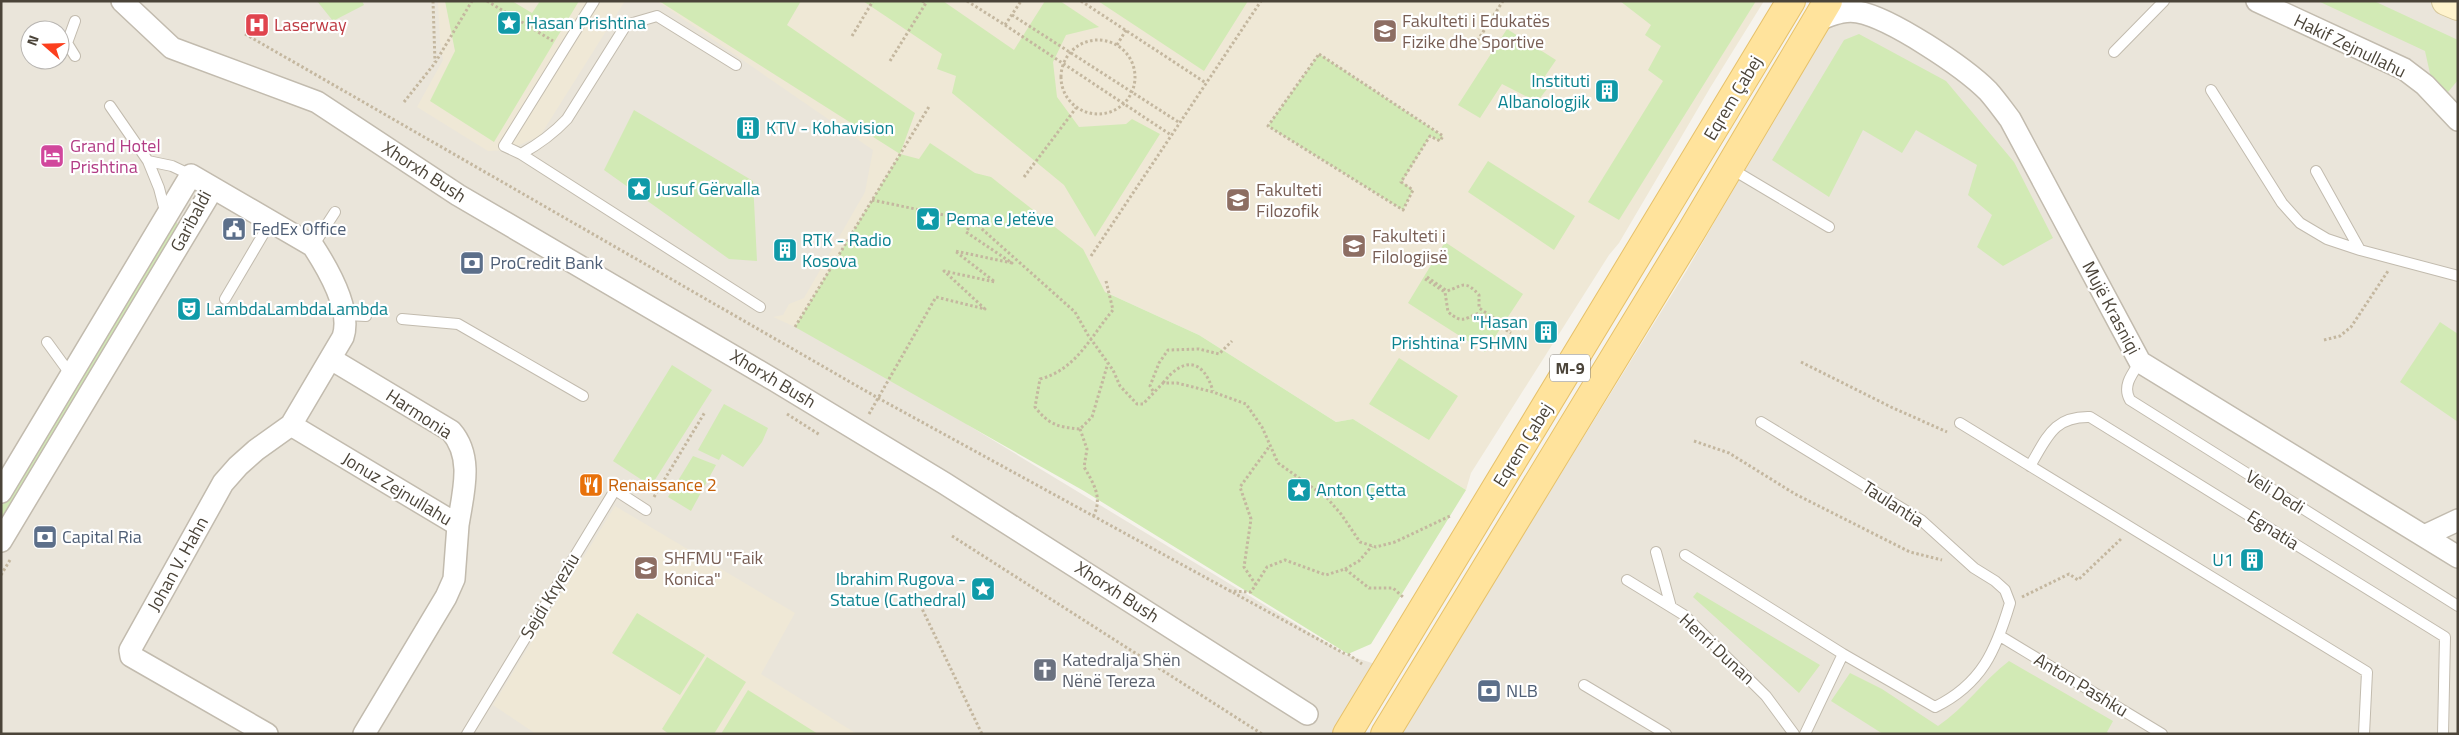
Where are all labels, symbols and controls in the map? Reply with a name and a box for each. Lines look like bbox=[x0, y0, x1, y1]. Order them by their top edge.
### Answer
place label: Fakulteti i Edukatës Fizike dhe Sportive bbox=[1402, 7, 1550, 55]
street label: Hakif Zejnullahu bbox=[2290, 7, 2411, 84]
place label: Hasan Prishtina bbox=[526, 9, 646, 36]
place icon: Hasan Prishtina bbox=[496, 10, 522, 36]
place label: Laserway bbox=[274, 11, 347, 38]
hospital icon: Laserway bbox=[244, 12, 270, 38]
school or university icon: Fakulteti i Edukatës Fizike dhe Sportive bbox=[1372, 18, 1398, 44]
north arrow bbox=[20, 20, 70, 70]
text: N bbox=[21, 32, 44, 49]
street label: Eqrem Çabej bbox=[1697, 50, 1769, 145]
place label: Instituti Albanologjik bbox=[1498, 67, 1590, 115]
building icon: Instituti Albanologjik bbox=[1594, 78, 1620, 104]
place label: KTV - Kohavision bbox=[766, 114, 894, 141]
building icon: KTV - Kohavision bbox=[735, 115, 761, 141]
place label: Grand Hotel Prishtina bbox=[70, 132, 161, 180]
street label: Xhorxh Bush bbox=[377, 134, 472, 209]
hotel icon: Grand Hotel Prishtina bbox=[39, 143, 65, 169]
place label: Jusuf Gërvalla bbox=[656, 175, 760, 202]
place icon: Jusuf Gërvalla bbox=[626, 176, 652, 202]
place label: Fakulteti Filozofik bbox=[1256, 176, 1322, 224]
street label: Garibaldi bbox=[163, 185, 218, 256]
school or university icon: Fakulteti Filozofik bbox=[1225, 187, 1251, 213]
place label: Pema e Jetëve bbox=[946, 205, 1054, 232]
place icon: Pema e Jetëve bbox=[915, 206, 941, 232]
place label: FedEx Office bbox=[252, 215, 346, 242]
public building icon: FedEx Office bbox=[221, 216, 247, 242]
place label: Fakulteti i Filologjisë bbox=[1372, 222, 1448, 270]
place label: RTK - Radio Kosova bbox=[802, 226, 892, 274]
school or university icon: Fakulteti i Filologjisë bbox=[1341, 233, 1367, 259]
building icon: RTK - Radio Kosova bbox=[772, 237, 798, 263]
place label: ProCredit Bank bbox=[490, 249, 604, 276]
bank icon: ProCredit Bank bbox=[459, 250, 485, 276]
street label: Mujë Krasniqi bbox=[2075, 256, 2147, 359]
place label: LambdaLambdaLambda bbox=[206, 295, 388, 322]
theatre icon: LambdaLambdaLambda bbox=[176, 296, 202, 322]
place label: "Hasan Prishtina" FSHMN bbox=[1391, 308, 1528, 356]
building icon: "Hasan Prishtina" FSHMN bbox=[1533, 319, 1559, 345]
street label: Xhorxh Bush bbox=[725, 342, 821, 415]
road number: M-9 bbox=[1550, 354, 1590, 382]
street label: Harmonia bbox=[381, 382, 458, 445]
street label: Eqrem Çabej bbox=[1486, 397, 1559, 492]
street label: Jonuz Zejnullahu bbox=[337, 445, 457, 532]
street label: Veli Dedi bbox=[2240, 463, 2310, 520]
place label: Renaissance 2 bbox=[608, 471, 717, 498]
restaurant icon: Renaissance 2 bbox=[578, 472, 604, 498]
street label: Taulantia bbox=[1857, 474, 1929, 534]
place label: Anton Çetta bbox=[1316, 476, 1406, 503]
place icon: Anton Çetta bbox=[1286, 477, 1312, 503]
street label: Egnatia bbox=[2242, 503, 2305, 556]
street label: Johan V. Hahn bbox=[140, 511, 215, 616]
place label: Capital Ria bbox=[62, 523, 142, 550]
bank icon: Capital Ria bbox=[32, 524, 58, 550]
place label: SHFMU "Faik Konica" bbox=[664, 544, 764, 592]
place label: U1 bbox=[2212, 546, 2234, 573]
building icon: U1 bbox=[2239, 547, 2265, 573]
street label: Sejdi Kryeziu bbox=[513, 548, 586, 644]
street label: Xhorxh Bush bbox=[1070, 554, 1165, 629]
school or university icon: SHFMU "Faik Konica" bbox=[633, 555, 659, 581]
place label: Ibrahim Rugova - Statue (Cathedral) bbox=[830, 565, 966, 613]
place icon: Ibrahim Rugova - Statue (Cathedral) bbox=[970, 576, 996, 602]
street label: Henri Dunan bbox=[1674, 607, 1761, 691]
place label: Katedralja Shën Nënë Tereza bbox=[1062, 646, 1181, 694]
street label: Anton Pashku bbox=[2029, 646, 2133, 723]
church icon: Katedralja Shën Nënë Tereza bbox=[1032, 657, 1058, 683]
place label: NLB bbox=[1506, 677, 1538, 704]
bank icon: NLB bbox=[1476, 678, 1502, 704]

